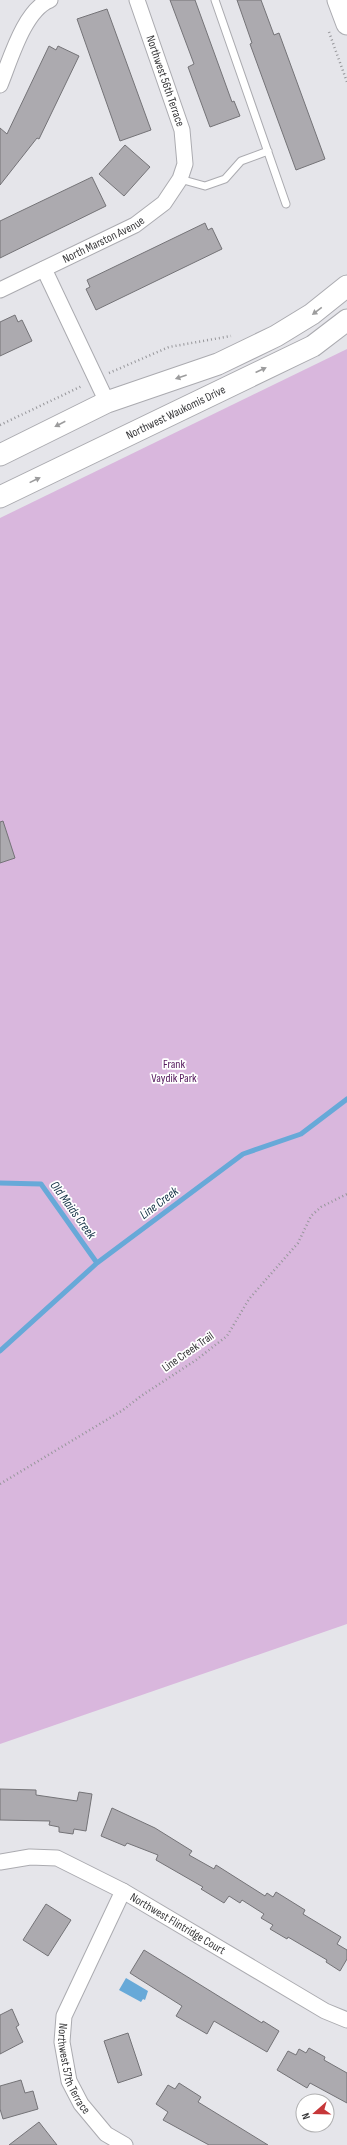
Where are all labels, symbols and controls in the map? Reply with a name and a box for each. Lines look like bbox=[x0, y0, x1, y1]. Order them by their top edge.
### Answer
street label: Northwest 56th Terrace bbox=[142, 33, 188, 129]
street label: North Marston Avenue bbox=[60, 213, 148, 266]
one-way arrow bbox=[312, 307, 322, 315]
one-way arrow bbox=[255, 367, 266, 373]
one-way arrow bbox=[174, 374, 186, 380]
street label: Northwest Waukomis Drive bbox=[123, 382, 228, 443]
one-way arrow bbox=[54, 421, 65, 427]
one-way arrow bbox=[29, 477, 41, 483]
park label: Frank Vaydik Park bbox=[151, 1057, 197, 1086]
water label: Old Maids Creek bbox=[47, 1178, 100, 1243]
water label: Line Creek bbox=[137, 1183, 182, 1223]
street label: Line Creek Trail bbox=[159, 1329, 217, 1375]
street label: Northwest Flintridge Court bbox=[127, 1889, 229, 1958]
street label: Northwest 57th Terrace bbox=[55, 2023, 94, 2117]
north arrow bbox=[295, 2093, 335, 2133]
text: N bbox=[299, 2111, 313, 2121]

